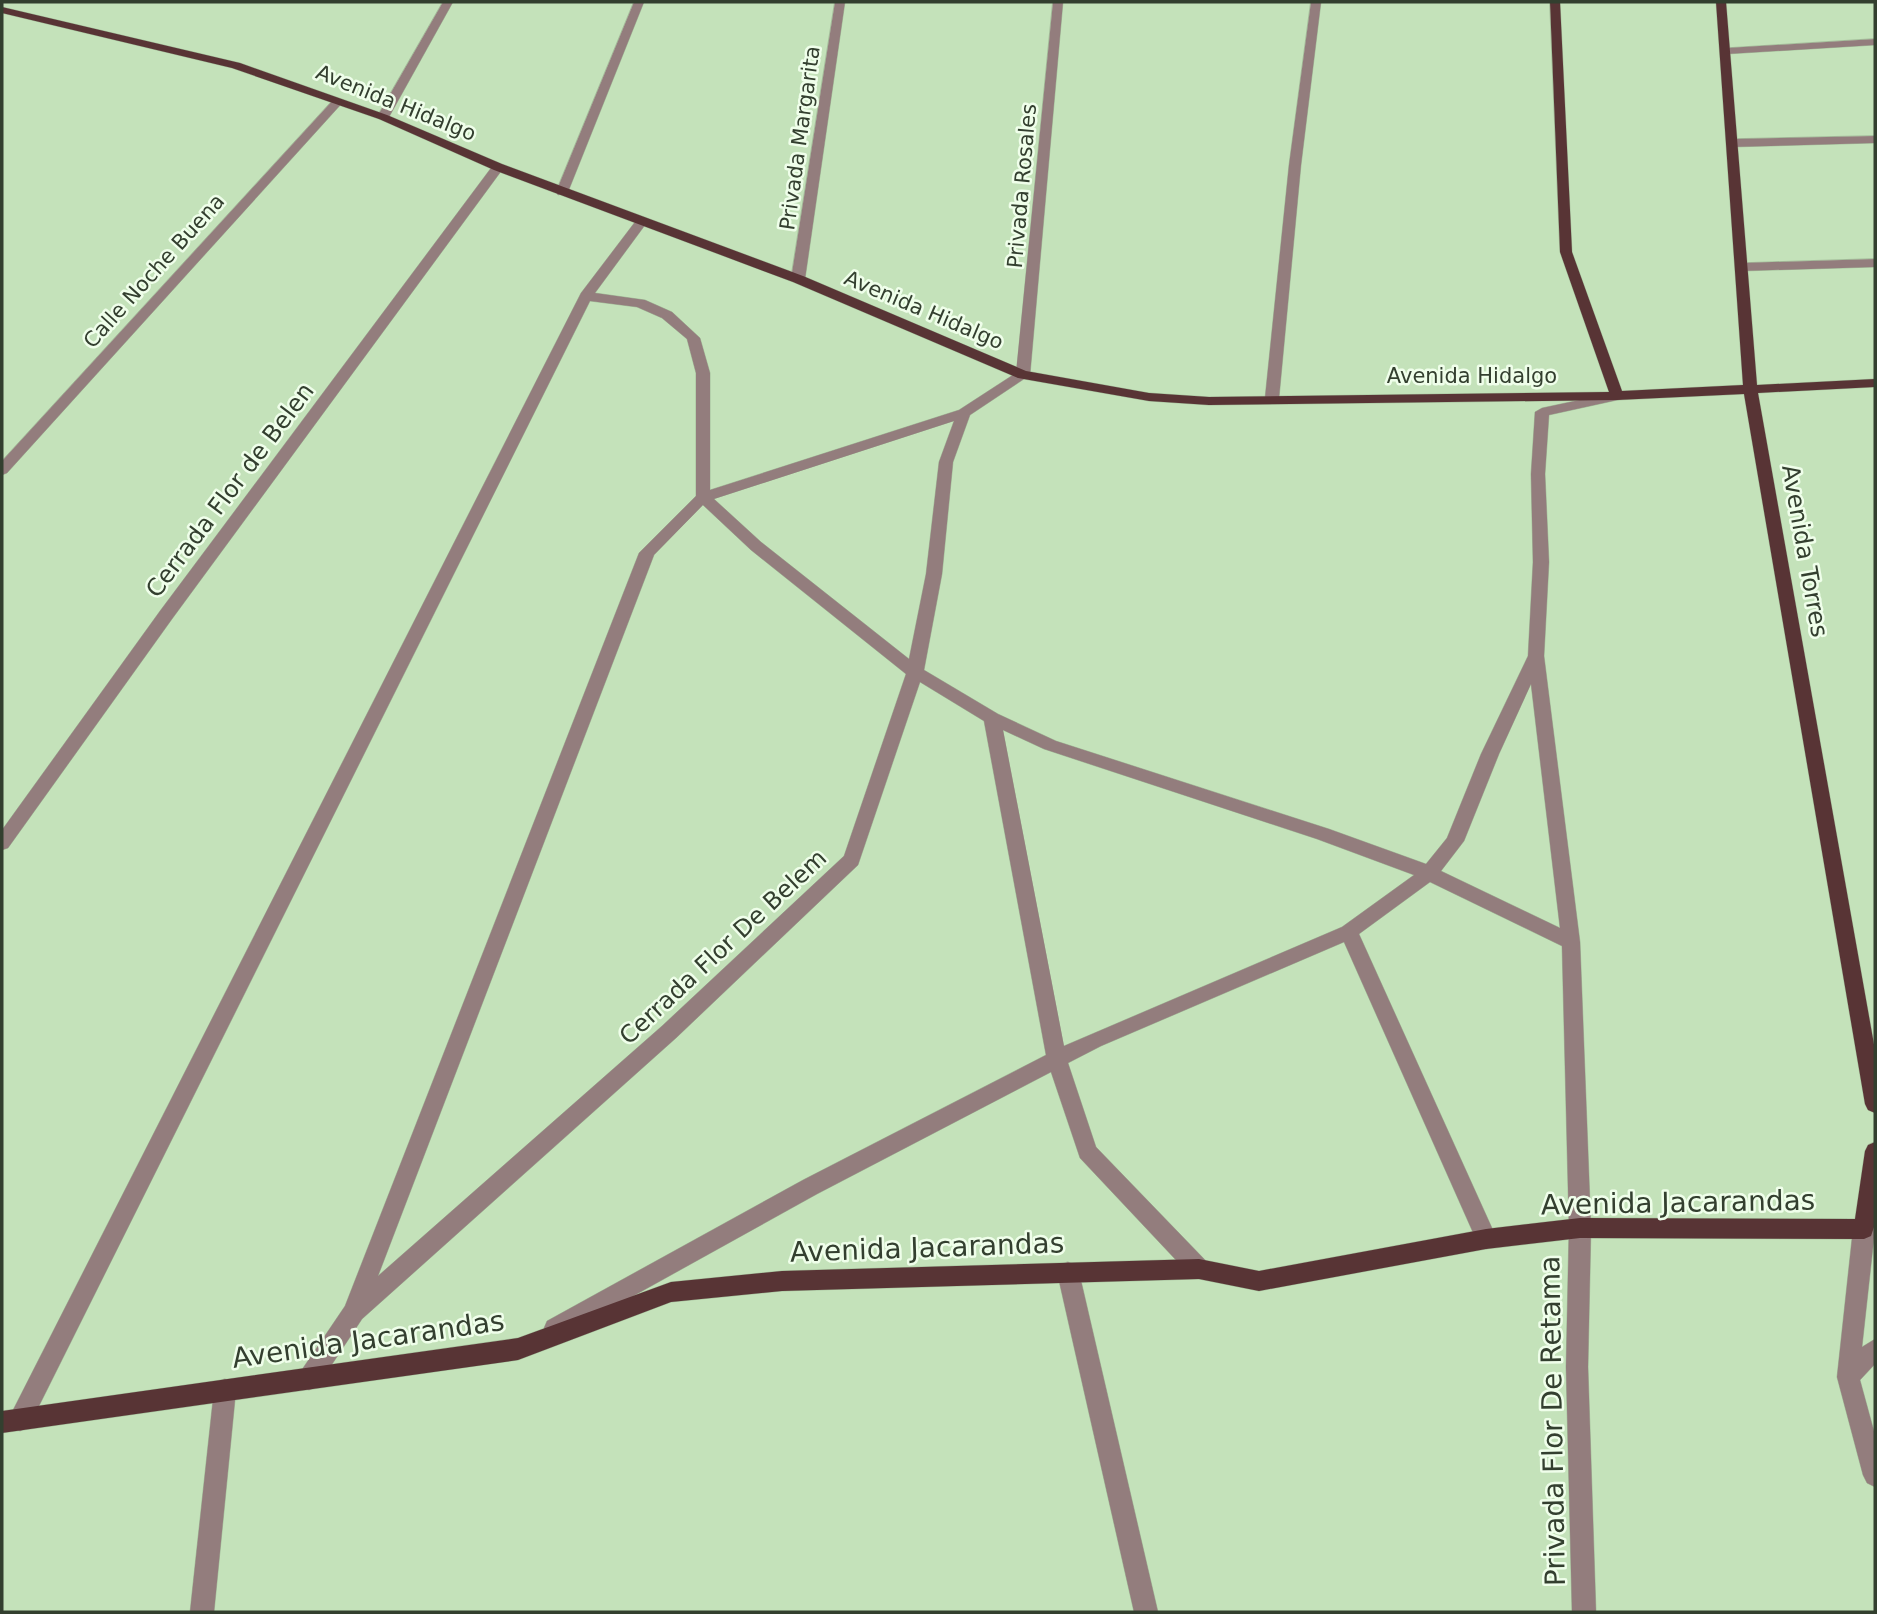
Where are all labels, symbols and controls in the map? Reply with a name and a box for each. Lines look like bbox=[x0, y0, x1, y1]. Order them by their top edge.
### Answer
street label: Privada Margarita bbox=[775, 44, 825, 232]
street label: Avenida Hidalgo bbox=[313, 60, 479, 146]
street label: Privada Rosales bbox=[1003, 103, 1041, 269]
street label: Calle Noche Buena bbox=[79, 189, 229, 353]
street label: Avenida Hidalgo bbox=[841, 266, 1007, 354]
street label: Avenida Hidalgo bbox=[1387, 364, 1557, 388]
street label: Cerrada Flor de Belen bbox=[140, 377, 320, 603]
street label: Avenida Torres bbox=[1776, 463, 1834, 639]
street label: Cerrada Flor De Belem bbox=[614, 844, 832, 1050]
street label: Avenida Jacarandas bbox=[1540, 1184, 1816, 1221]
street label: Avenida Jacarandas bbox=[789, 1226, 1065, 1269]
street label: Privada Flor De Retama bbox=[1533, 1256, 1572, 1586]
street label: Avenida Jacarandas bbox=[230, 1304, 506, 1375]

